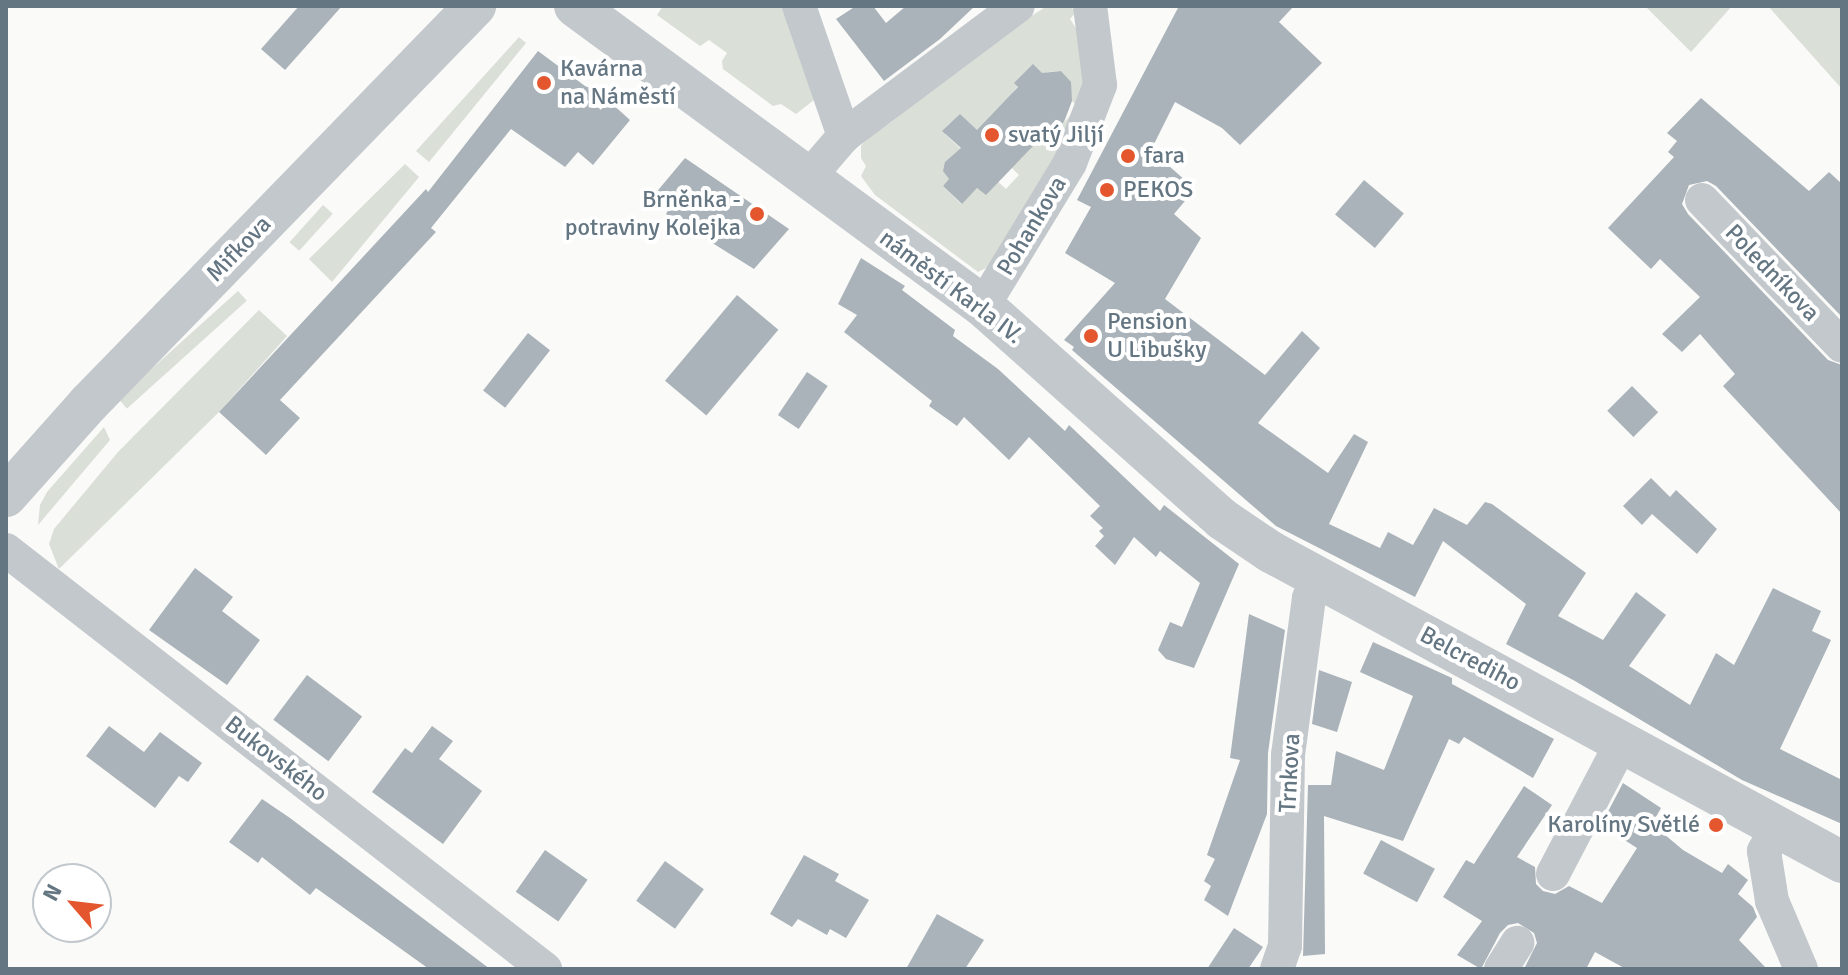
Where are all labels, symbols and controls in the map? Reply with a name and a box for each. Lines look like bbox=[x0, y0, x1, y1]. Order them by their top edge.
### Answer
place label: Kavárna na Náměstí bbox=[560, 55, 676, 111]
marker: Kavárna na Náměstí bbox=[535, 74, 553, 92]
place label: svatý Jiljí bbox=[1008, 121, 1104, 149]
marker: svatý Jiljí bbox=[983, 126, 1001, 144]
place label: fara bbox=[1144, 142, 1185, 170]
marker: fara bbox=[1119, 147, 1137, 165]
street label: Pohankova bbox=[991, 171, 1073, 281]
place label: PEKOS bbox=[1123, 176, 1193, 204]
marker: PEKOS bbox=[1098, 181, 1116, 199]
place label: Brněnka - potraviny Kolejka bbox=[565, 186, 741, 242]
marker: Brněnka - potraviny Kolejka bbox=[748, 205, 766, 223]
street label: Mifkova bbox=[201, 210, 277, 288]
street label: Poledníkova bbox=[1719, 219, 1825, 327]
street label: náměstí Karla IV. bbox=[874, 224, 1028, 350]
place label: Pension U Libušky bbox=[1107, 308, 1206, 364]
marker: Pension U Libušky bbox=[1082, 327, 1100, 345]
street label: Belcrediho bbox=[1415, 621, 1525, 697]
street label: Bukovského bbox=[219, 710, 333, 808]
street label: Trnkova bbox=[1274, 733, 1306, 813]
place label: Karolíny Světlé bbox=[1547, 811, 1700, 839]
marker: Karolíny Světlé bbox=[1707, 816, 1725, 834]
north arrow bbox=[32, 863, 112, 943]
text: N bbox=[37, 879, 68, 906]

